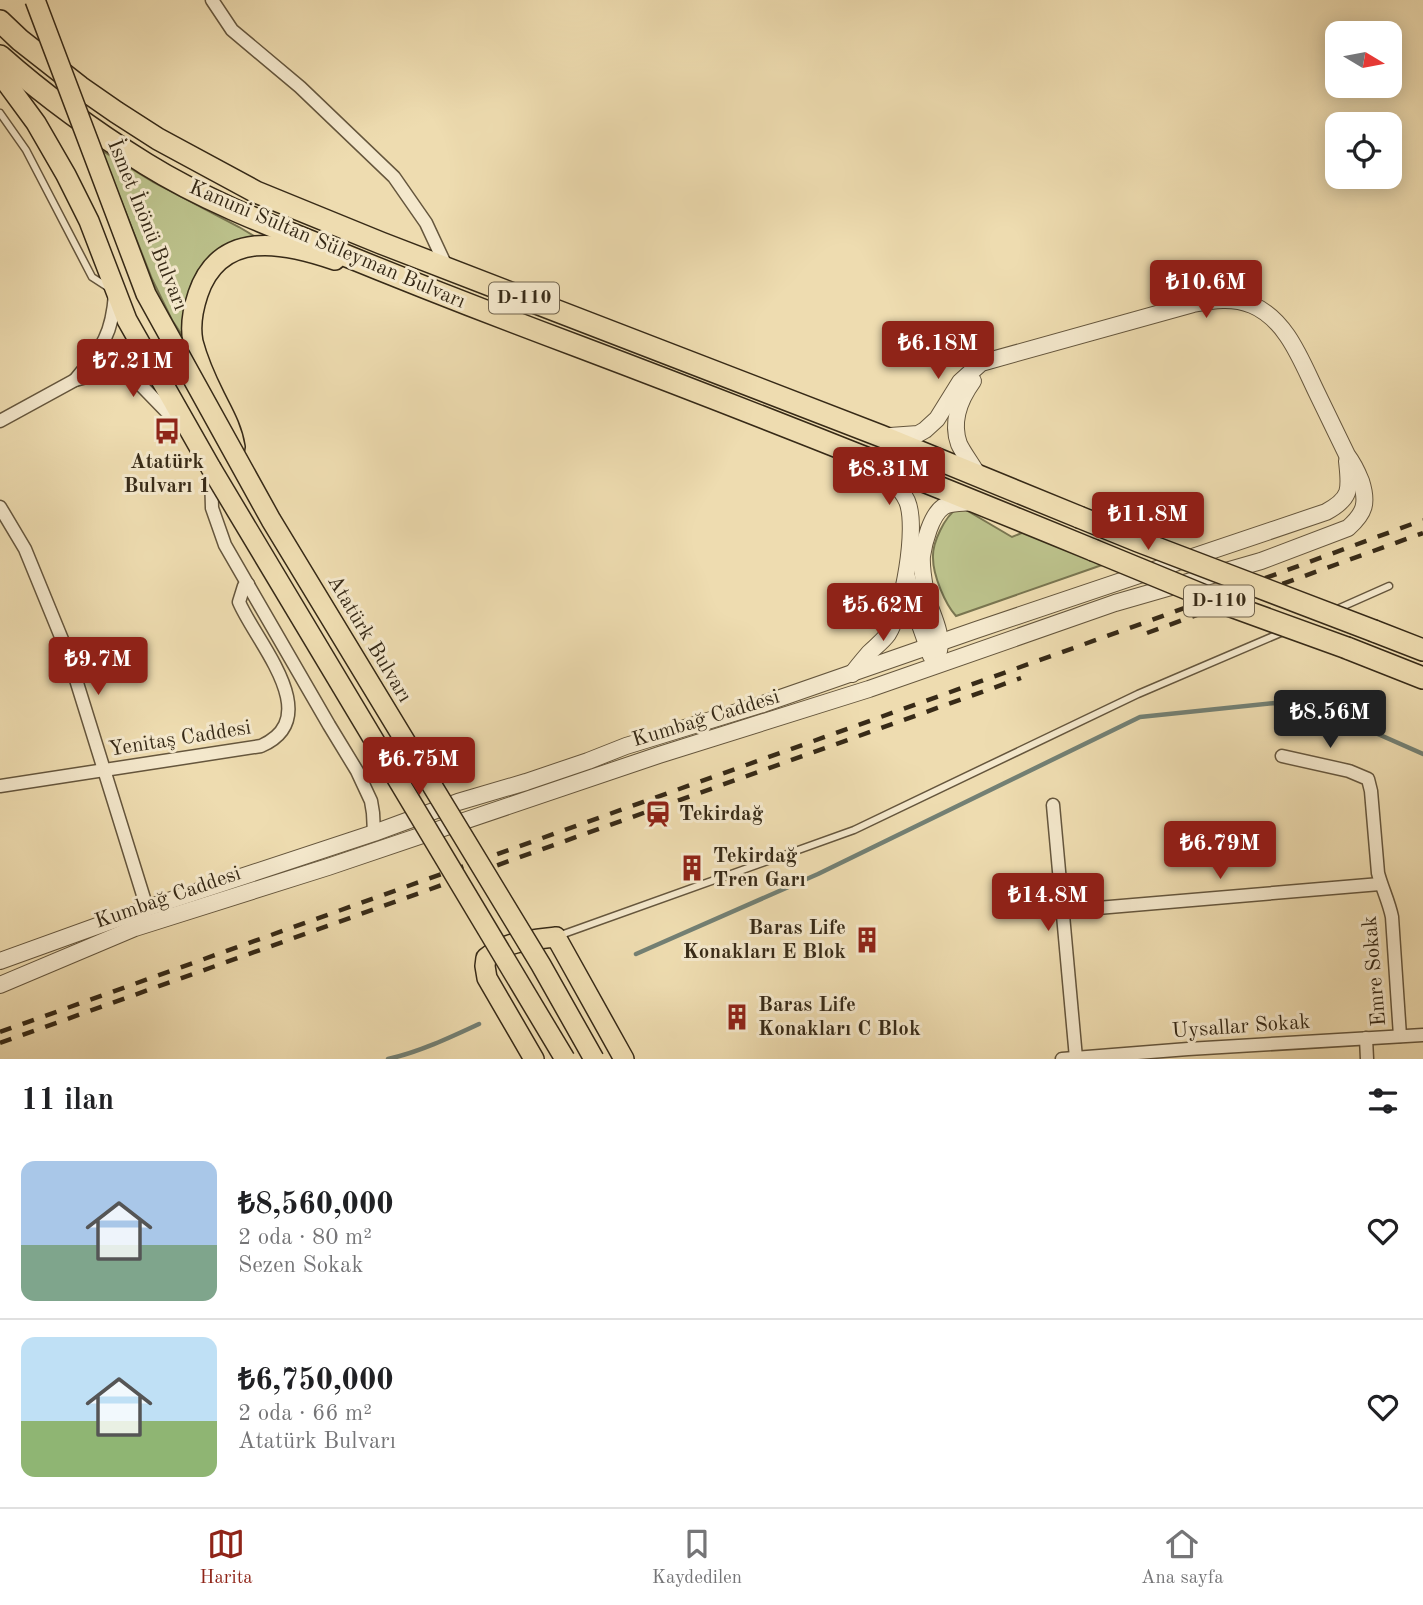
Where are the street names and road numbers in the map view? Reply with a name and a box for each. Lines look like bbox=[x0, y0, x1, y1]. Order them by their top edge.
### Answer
street label: İsmet İnönü Bulvarı bbox=[103, 135, 195, 313]
street label: Kanuni Sultan Süleyman Bulvarı bbox=[186, 177, 468, 313]
road number: D-110 bbox=[489, 282, 559, 314]
street label: Atatürk Bulvarı bbox=[323, 572, 415, 706]
road number: D-110 bbox=[1184, 586, 1254, 616]
street label: Kumbağ Caddesi bbox=[630, 687, 782, 751]
street label: Yenitaş Caddesi bbox=[107, 717, 253, 761]
street label: Kumbağ Caddesi bbox=[92, 863, 244, 933]
street label: Emre Sokak bbox=[1360, 915, 1390, 1027]
street label: Uysallar Sokak bbox=[1171, 1012, 1311, 1042]

